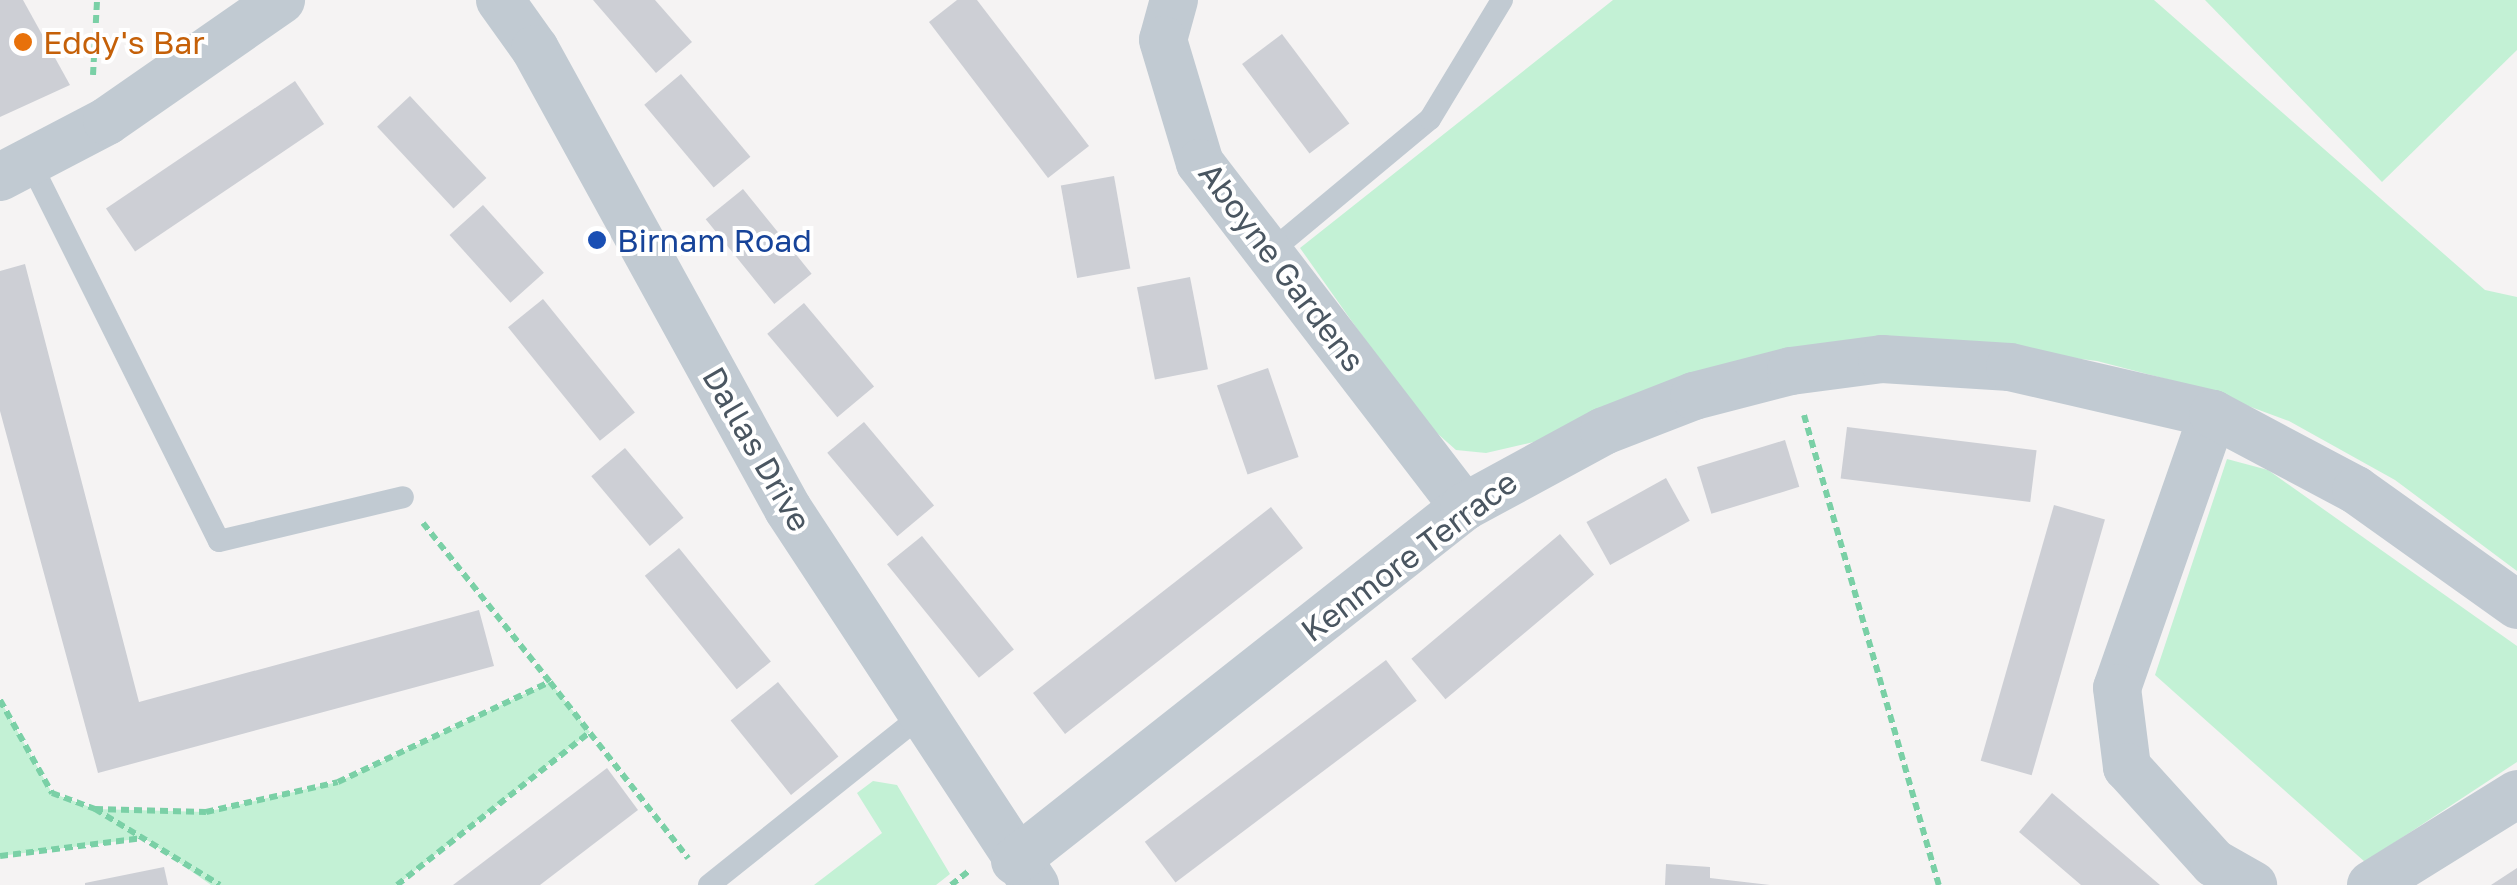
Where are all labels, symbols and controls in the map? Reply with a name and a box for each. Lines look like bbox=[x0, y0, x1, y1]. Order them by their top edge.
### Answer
place label: Eddy's Bar bbox=[43, 23, 205, 61]
marker: Eddy's Bar bbox=[12, 31, 34, 53]
street label: Aboyne Gardens bbox=[1191, 155, 1373, 379]
place label: Birnam Road bbox=[617, 221, 812, 259]
marker: Birnam Road bbox=[586, 229, 608, 251]
street label: Dallas Drive bbox=[695, 360, 819, 538]
street label: Kenmore Terrace bbox=[1294, 462, 1524, 650]

